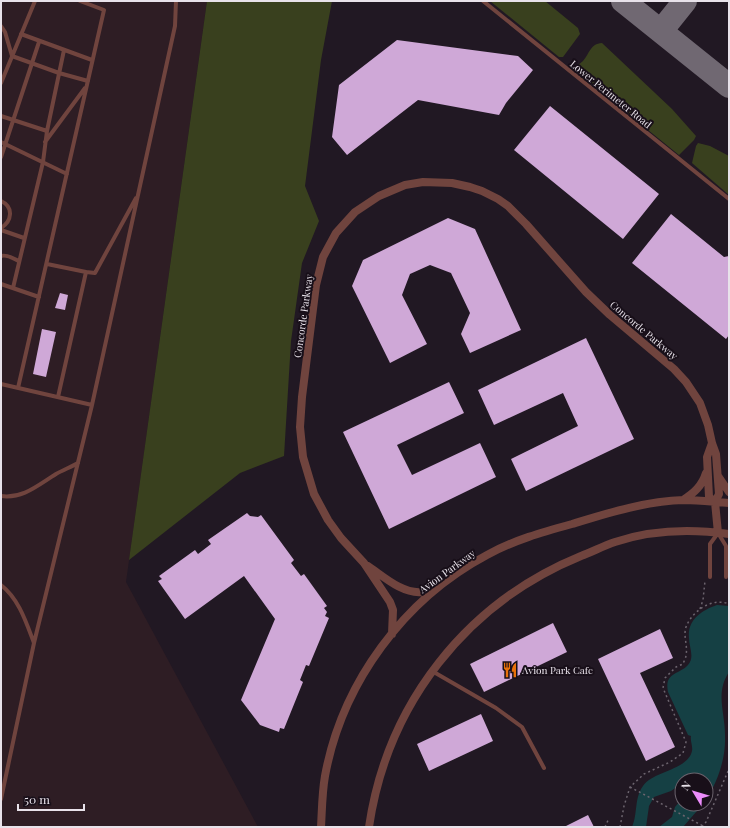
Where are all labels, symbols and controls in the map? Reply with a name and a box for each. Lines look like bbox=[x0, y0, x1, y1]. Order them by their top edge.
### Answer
street label: Lower Perimeter Road bbox=[567, 57, 655, 131]
street label: Concorde Parkway bbox=[290, 273, 316, 359]
street label: Concorde Parkway bbox=[607, 298, 681, 362]
street label: Avion Parkway bbox=[415, 546, 478, 597]
restaurant icon: Avion Park Cafe bbox=[501, 661, 519, 679]
place label: Avion Park Cafe bbox=[521, 663, 593, 677]
north arrow bbox=[674, 772, 714, 812]
text: N bbox=[677, 778, 694, 793]
scale bar bbox=[18, 786, 84, 812]
text: 50 m bbox=[24, 791, 50, 807]

